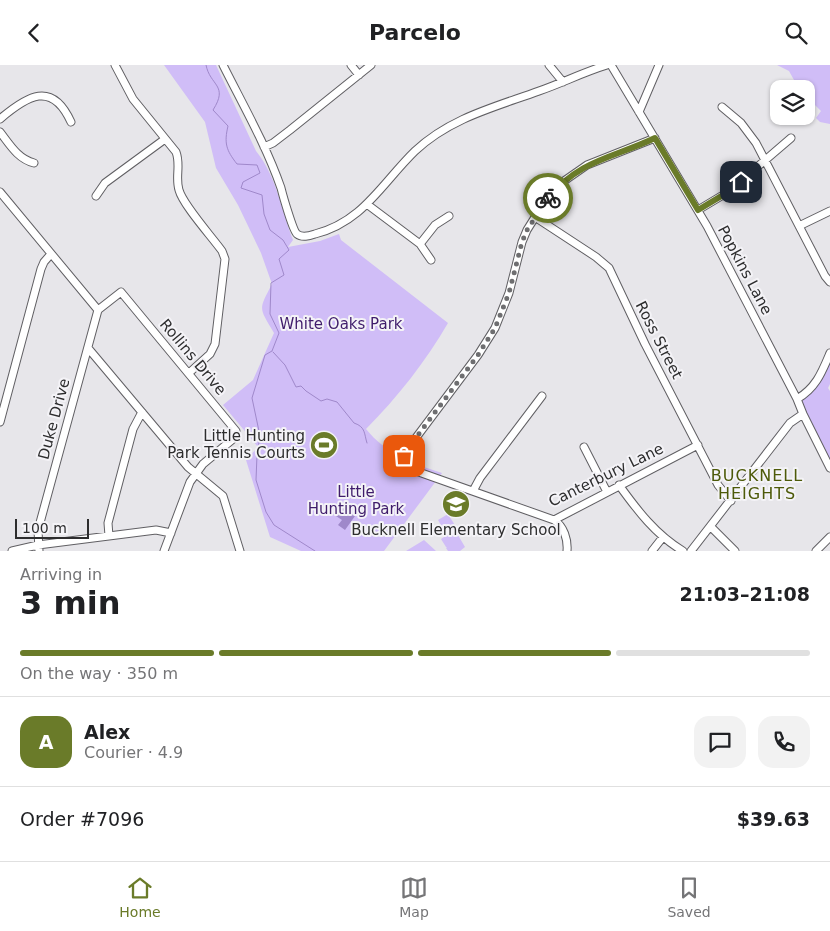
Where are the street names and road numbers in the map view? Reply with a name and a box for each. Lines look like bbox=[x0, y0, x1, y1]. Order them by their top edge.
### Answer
street label: Popkins Lane bbox=[714, 222, 776, 318]
street label: Ross Street bbox=[632, 298, 686, 382]
street label: Rollins Drive bbox=[156, 315, 230, 399]
street label: Duke Drive bbox=[35, 376, 73, 462]
street label: Canterbury Lane bbox=[546, 439, 666, 511]

